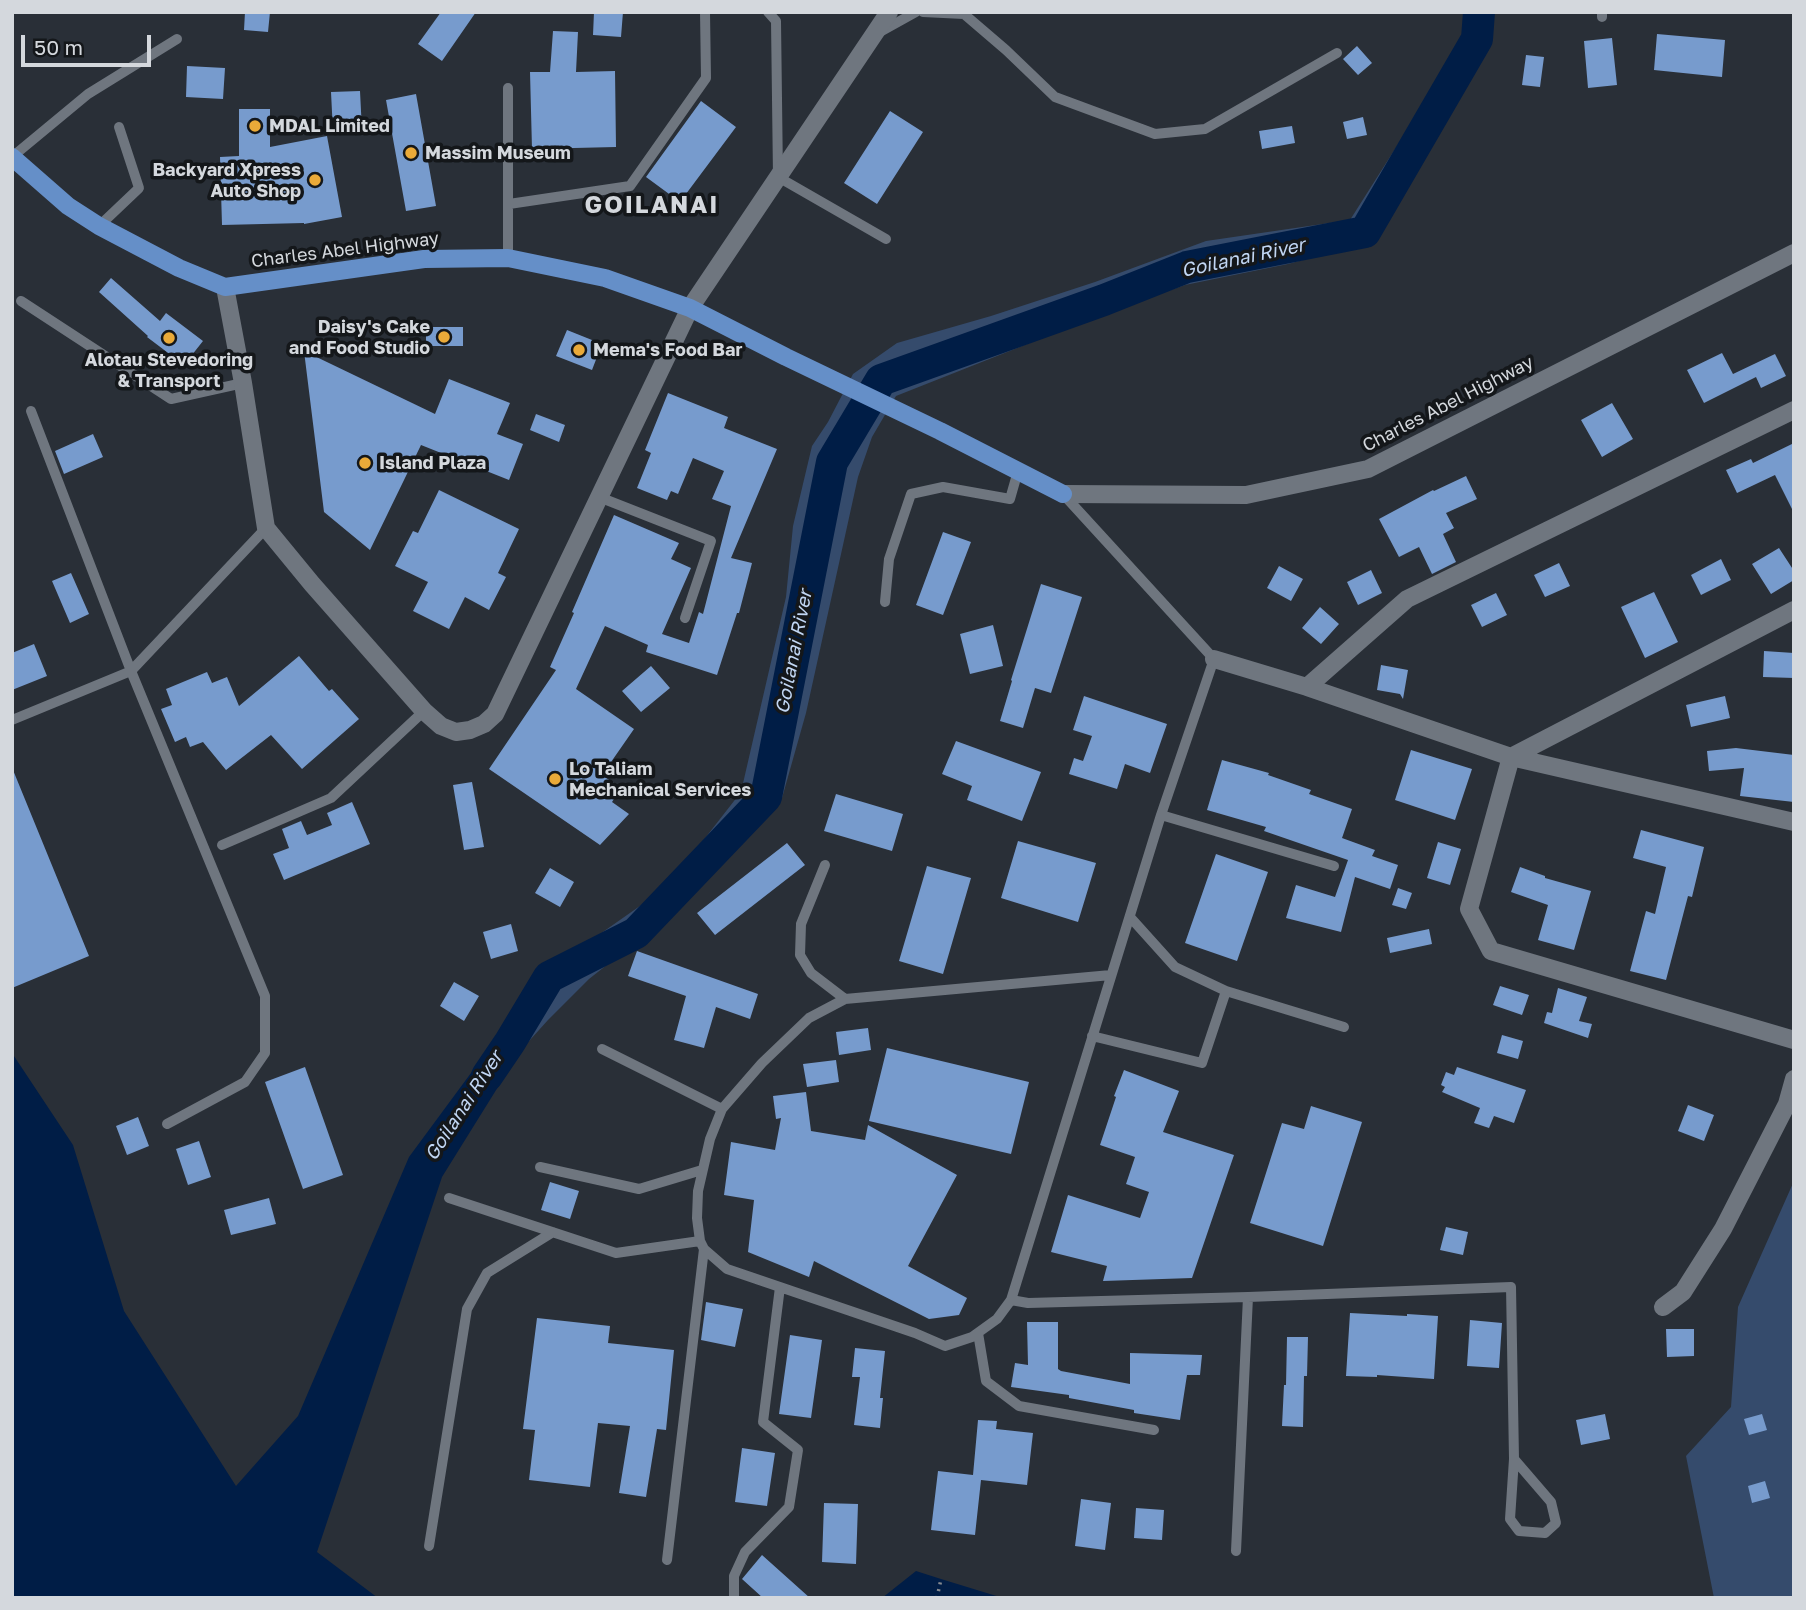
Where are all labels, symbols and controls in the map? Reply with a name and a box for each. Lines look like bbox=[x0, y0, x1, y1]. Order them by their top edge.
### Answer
scale bar bbox=[24, 21, 154, 65]
text: 50 m bbox=[34, 34, 83, 60]
place label: MDAL Limited bbox=[269, 115, 390, 137]
marker: MDAL Limited bbox=[247, 118, 263, 134]
place label: Massim Museum bbox=[425, 142, 571, 164]
marker: Massim Museum bbox=[403, 145, 419, 161]
place label: Backyard Xpress Auto Shop bbox=[152, 159, 301, 202]
marker: Backyard Xpress Auto Shop bbox=[307, 172, 323, 188]
district label: GOILANAI bbox=[586, 191, 718, 219]
street label: Charles Abel Highway bbox=[250, 228, 440, 272]
water label: Goilanai River bbox=[1179, 234, 1307, 282]
place label: Daisy's Cake and Food Studio bbox=[289, 316, 430, 358]
marker: Daisy's Cake and Food Studio bbox=[436, 329, 452, 345]
marker: Alotau Stevedoring & Transport bbox=[161, 330, 177, 346]
place label: Mema's Food Bar bbox=[593, 339, 742, 361]
marker: Mema's Food Bar bbox=[571, 342, 587, 358]
place label: Alotau Stevedoring & Transport bbox=[85, 349, 253, 392]
street label: Charles Abel Highway bbox=[1359, 351, 1537, 457]
place label: Island Plaza bbox=[379, 452, 486, 474]
marker: Island Plaza bbox=[357, 455, 373, 471]
water label: Goilanai River bbox=[771, 588, 817, 716]
place label: Lo Taliam Mechanical Services bbox=[569, 758, 751, 800]
marker: Lo Taliam Mechanical Services bbox=[547, 771, 563, 787]
water label: Goilanai River bbox=[420, 1047, 508, 1165]

